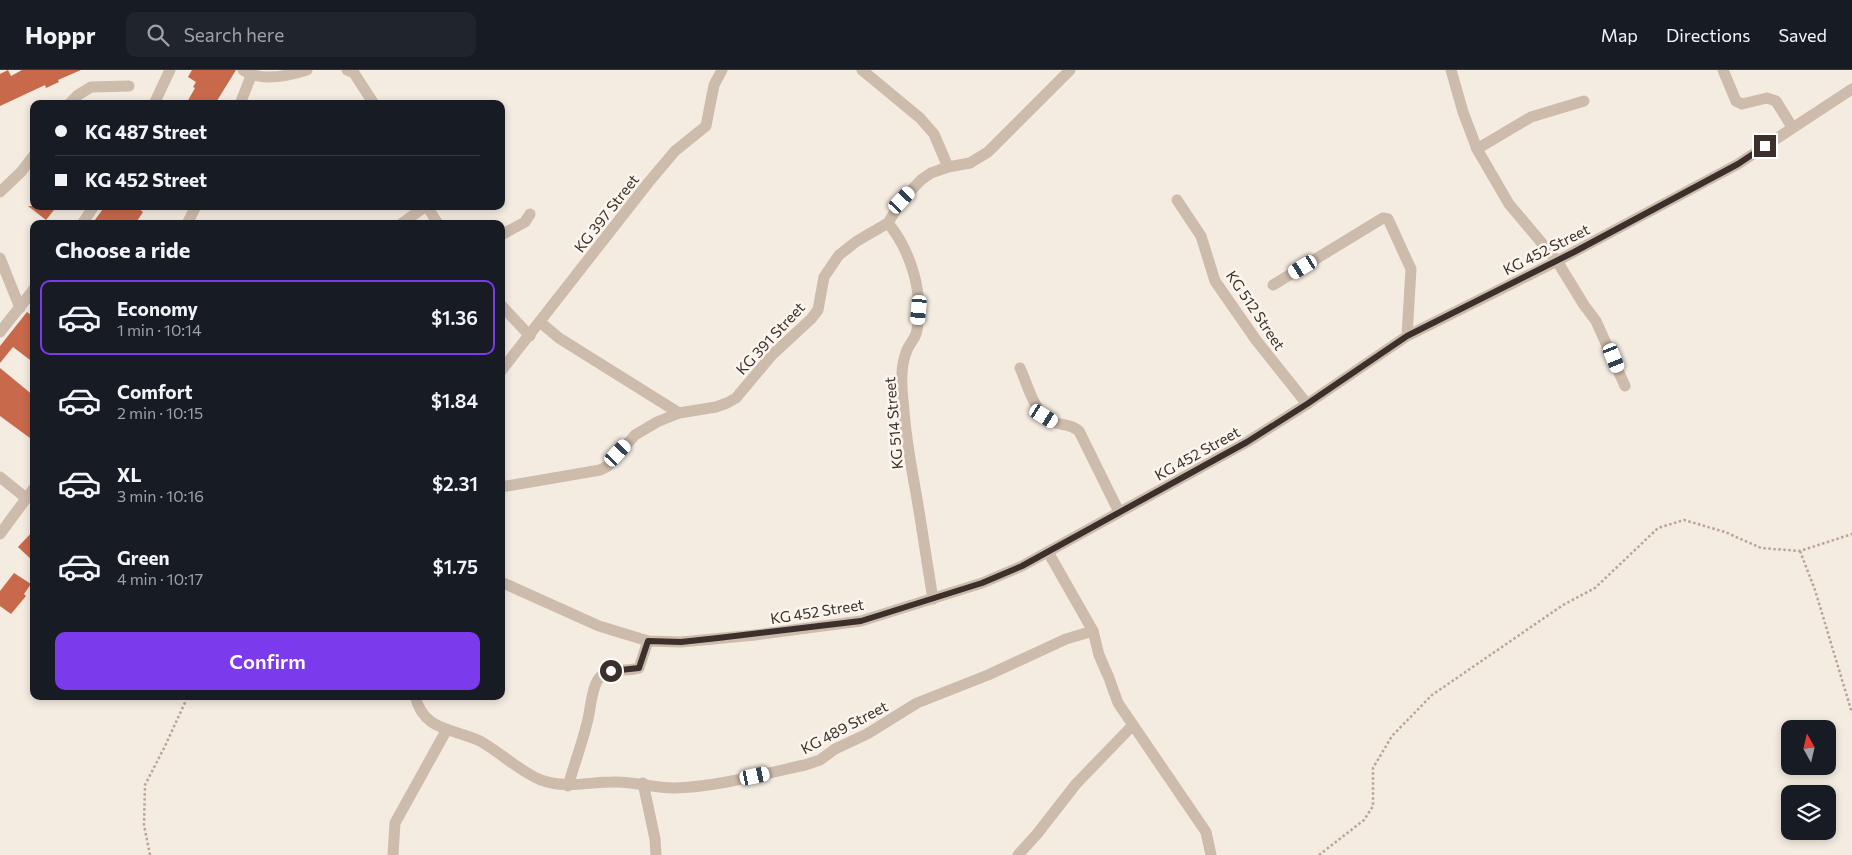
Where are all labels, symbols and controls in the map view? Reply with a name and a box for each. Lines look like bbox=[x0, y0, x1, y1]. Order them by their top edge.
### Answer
search box bbox=[126, 12, 476, 57]
text: Hoppr bbox=[25, 20, 96, 49]
icon: search bbox=[144, 21, 172, 49]
text: Search here bbox=[184, 23, 284, 46]
text: Map bbox=[1601, 24, 1638, 46]
text: Directions bbox=[1666, 24, 1750, 46]
text: Saved bbox=[1778, 24, 1827, 46]
text: KG 487 Street bbox=[85, 120, 207, 143]
route end bbox=[1754, 135, 1776, 157]
text: KG 452 Street bbox=[85, 168, 207, 191]
street label: KG 397 Street bbox=[570, 170, 642, 256]
car bbox=[886, 184, 917, 216]
street label: KG 452 Street bbox=[1500, 219, 1592, 279]
text: Choose a ride bbox=[55, 236, 190, 263]
car bbox=[1286, 253, 1319, 281]
street label: KG 512 Street bbox=[1223, 267, 1289, 353]
car bbox=[910, 294, 927, 326]
icon: car bbox=[57, 295, 102, 340]
text: Economy bbox=[117, 297, 198, 320]
street label: KG 391 Street bbox=[732, 298, 808, 378]
text: $1.36 bbox=[431, 306, 478, 329]
text: 1 min · 10:14 bbox=[117, 320, 202, 339]
car bbox=[1601, 341, 1626, 375]
street label: KG 514 Street bbox=[880, 376, 906, 470]
icon: car bbox=[57, 378, 102, 423]
text: Comfort bbox=[117, 380, 193, 403]
text: $1.84 bbox=[431, 389, 478, 412]
car bbox=[1027, 402, 1060, 430]
text: 2 min · 10:15 bbox=[117, 403, 203, 422]
street label: KG 452 Street bbox=[1151, 422, 1243, 484]
car bbox=[602, 437, 633, 469]
icon: car bbox=[57, 461, 102, 506]
text: XL bbox=[117, 463, 142, 486]
text: $2.31 bbox=[432, 472, 478, 495]
text: 3 min · 10:16 bbox=[117, 486, 204, 505]
icon: car bbox=[57, 544, 102, 589]
text: Green bbox=[117, 546, 169, 569]
text: $1.75 bbox=[433, 555, 478, 578]
text: 4 min · 10:17 bbox=[117, 569, 203, 588]
street label: KG 452 Street bbox=[769, 595, 865, 627]
button: Confirm bbox=[55, 632, 480, 690]
route start bbox=[600, 660, 622, 682]
street label: KG 489 Street bbox=[797, 697, 891, 757]
north arrow bbox=[1781, 720, 1836, 775]
map controls bbox=[1781, 720, 1836, 840]
car bbox=[738, 766, 771, 786]
button: layers bbox=[1781, 785, 1836, 840]

